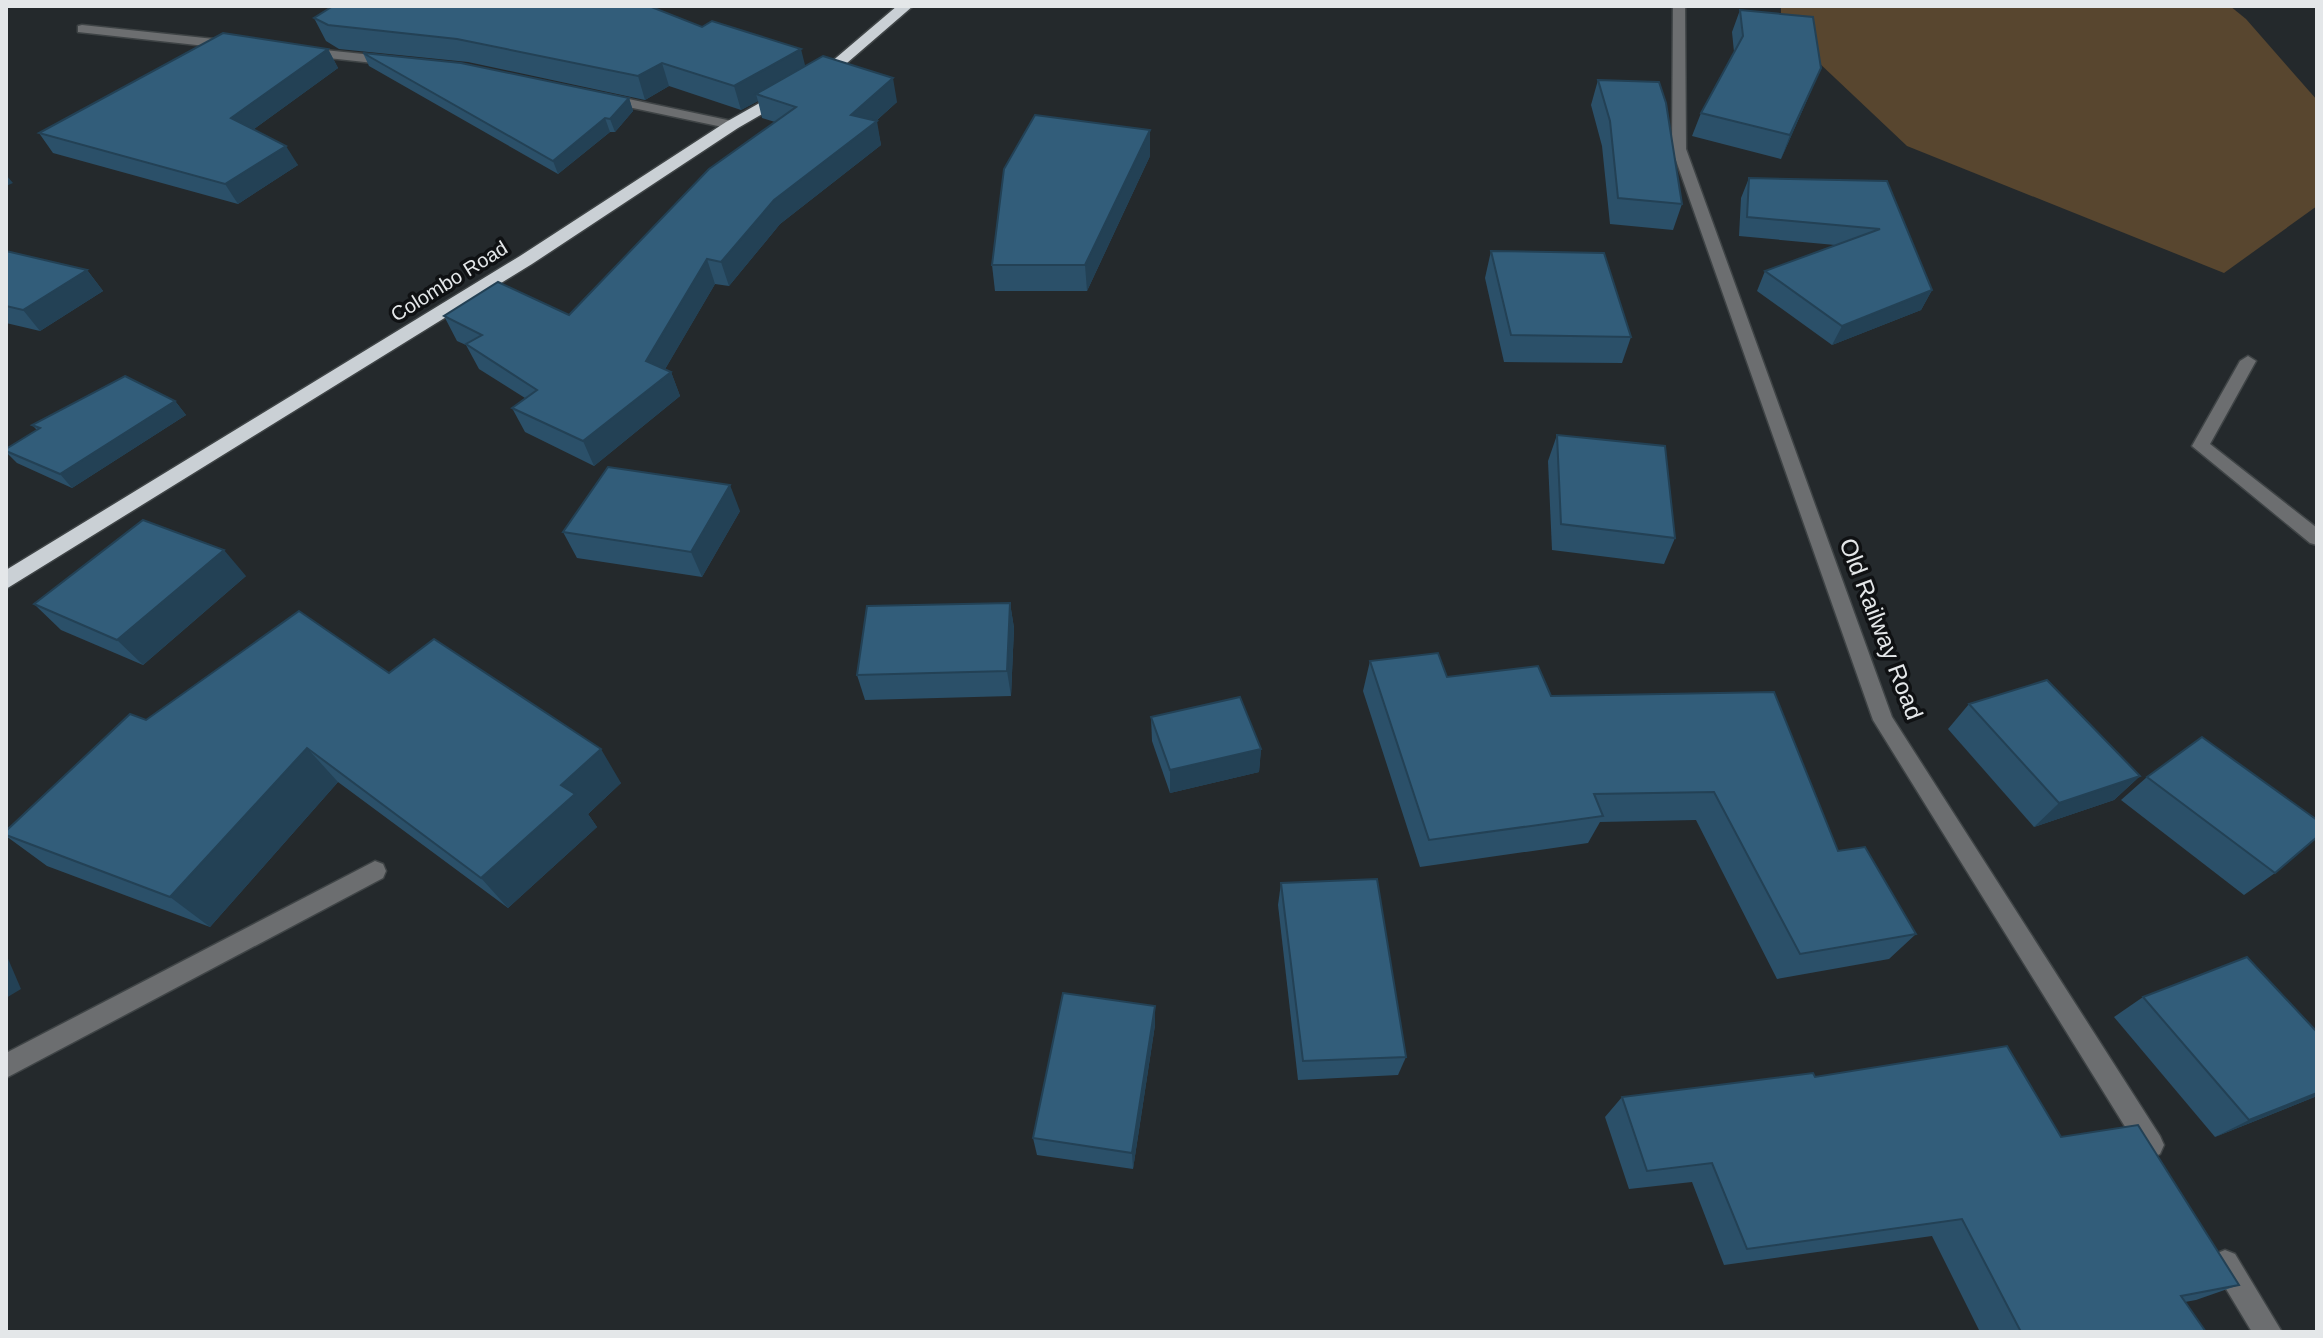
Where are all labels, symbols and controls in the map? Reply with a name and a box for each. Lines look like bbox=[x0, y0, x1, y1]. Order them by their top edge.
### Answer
street label: Colombo Road bbox=[387, 236, 511, 326]
street label: Old Railway Road bbox=[1834, 534, 1928, 723]

